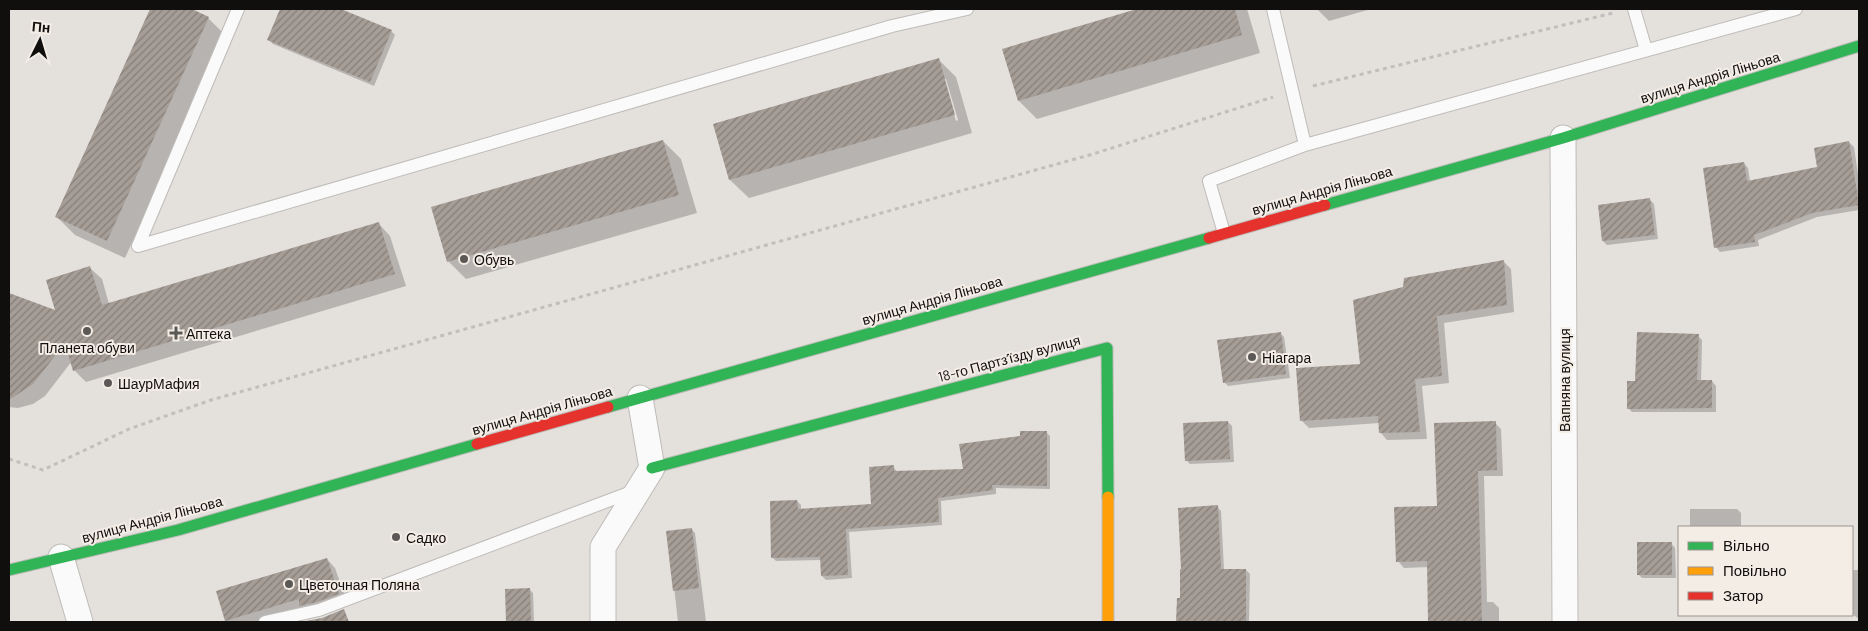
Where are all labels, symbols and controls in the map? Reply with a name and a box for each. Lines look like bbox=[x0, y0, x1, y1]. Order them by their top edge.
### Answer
north arrow bbox=[15, 15, 65, 65]
text: Пн bbox=[31, 17, 51, 36]
street label: вулиця Андрія Ліньова bbox=[1638, 48, 1782, 106]
street label: вулиця Андрія Ліньова bbox=[1250, 162, 1394, 218]
place label: Обувь bbox=[474, 251, 514, 268]
marker: Обувь bbox=[458, 253, 470, 265]
street label: вулиця Андрія Ліньова bbox=[860, 272, 1004, 328]
marker: Планета обуви bbox=[81, 325, 93, 337]
place label: Аптека bbox=[186, 325, 231, 342]
marker: Аптека bbox=[170, 327, 182, 339]
street label: Вапняна вулиця bbox=[1556, 328, 1573, 432]
street label: 18-го Партз’їзду вулиця bbox=[936, 331, 1082, 385]
place label: Планета обуви bbox=[39, 339, 135, 356]
place label: Ніагара bbox=[1262, 349, 1311, 366]
marker: Ніагара bbox=[1246, 351, 1258, 363]
place label: ШаурМафия bbox=[118, 375, 200, 392]
marker: ШаурМафия bbox=[102, 377, 114, 389]
street label: вулиця Андрія Ліньова bbox=[470, 382, 614, 438]
street label: вулиця Андрія Ліньова bbox=[80, 492, 224, 546]
legend bbox=[1678, 526, 1853, 616]
place label: Садко bbox=[406, 529, 447, 546]
marker: Садко bbox=[390, 531, 402, 543]
text: Вільно bbox=[1723, 536, 1770, 554]
text: Повільно bbox=[1723, 561, 1787, 579]
place label: Цветочная Поляна bbox=[299, 576, 420, 593]
marker: Цветочная Поляна bbox=[283, 578, 295, 590]
text: Затор bbox=[1723, 586, 1763, 604]

